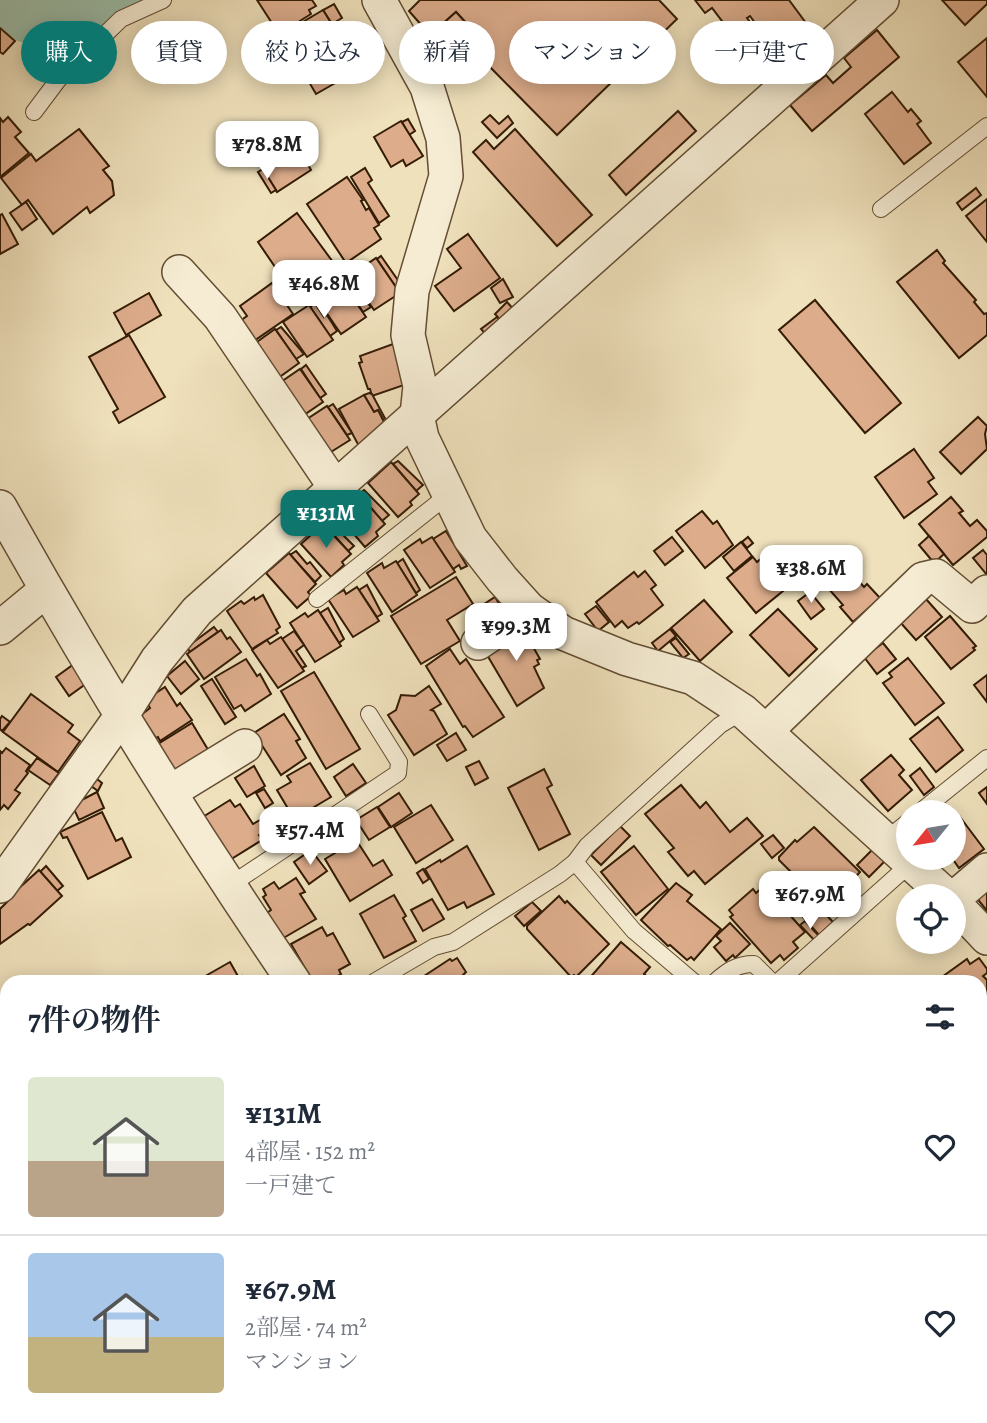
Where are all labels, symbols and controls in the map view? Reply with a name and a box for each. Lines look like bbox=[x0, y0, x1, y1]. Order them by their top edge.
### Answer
chip: 購入 bbox=[21, 21, 117, 84]
chip: 賃貸 bbox=[131, 21, 227, 84]
chip: 絞り込み bbox=[241, 21, 385, 84]
chip: 新着 bbox=[399, 21, 495, 84]
chip: マンション bbox=[509, 21, 676, 84]
chip: 一戸建て bbox=[690, 21, 834, 84]
pin: ¥78.8M bbox=[210, 122, 324, 181]
text: ¥78.8M bbox=[232, 128, 302, 159]
pin: ¥46.8M bbox=[267, 260, 381, 320]
text: ¥46.8M bbox=[288, 267, 360, 298]
pin: ¥131M bbox=[277, 490, 375, 550]
text: ¥131M bbox=[297, 497, 355, 528]
pin: ¥38.6M bbox=[754, 546, 868, 605]
text: ¥38.6M bbox=[776, 552, 846, 583]
pin: ¥99.3M bbox=[459, 604, 573, 663]
text: ¥99.3M bbox=[481, 610, 551, 641]
north arrow bbox=[896, 800, 966, 870]
map controls bbox=[896, 800, 966, 954]
pin: ¥57.4M bbox=[253, 808, 367, 867]
text: ¥57.4M bbox=[275, 814, 345, 845]
pin: ¥67.9M bbox=[753, 872, 867, 931]
text: ¥67.9M bbox=[775, 878, 845, 909]
button: locate bbox=[896, 884, 966, 954]
icon: filters bbox=[921, 998, 959, 1036]
text: 7件の物件 bbox=[28, 1000, 161, 1040]
text: ¥131M bbox=[245, 1093, 322, 1133]
icon: home bbox=[84, 1105, 168, 1189]
icon: heart bbox=[921, 1128, 959, 1166]
text: 4部屋 · 152 m² bbox=[245, 1136, 375, 1167]
text: 一戸建て bbox=[245, 1170, 337, 1201]
text: ¥67.9M bbox=[245, 1269, 336, 1309]
icon: home bbox=[84, 1281, 168, 1365]
icon: heart bbox=[921, 1304, 959, 1342]
text: 2部屋 · 74 m² bbox=[245, 1312, 367, 1343]
text: マンション bbox=[245, 1346, 359, 1377]

